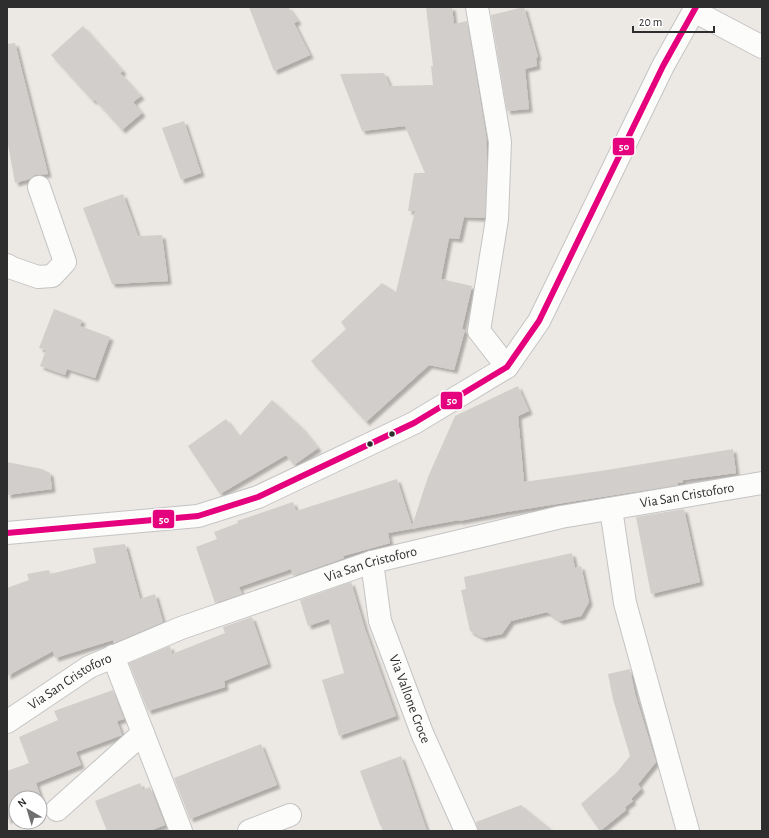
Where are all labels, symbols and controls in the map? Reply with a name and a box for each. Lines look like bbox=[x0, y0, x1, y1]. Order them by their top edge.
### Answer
scale bar bbox=[633, 8, 714, 34]
text: 20 m bbox=[639, 16, 662, 28]
line badge: 50 bbox=[612, 137, 635, 156]
text: 50 bbox=[619, 141, 630, 152]
line badge: 50 bbox=[440, 391, 463, 410]
text: 50 bbox=[447, 395, 458, 406]
unlabelled marker bbox=[387, 429, 397, 439]
unlabelled marker bbox=[365, 439, 375, 449]
street label: Via San Cristoforo bbox=[639, 481, 736, 511]
line badge: 50 bbox=[152, 509, 175, 529]
text: 50 bbox=[159, 514, 170, 525]
street label: Via San Cristoforo bbox=[323, 545, 418, 585]
street label: Via San Cristoforo bbox=[26, 651, 114, 713]
street label: Via Vallone Croce bbox=[386, 653, 433, 746]
north arrow bbox=[8, 790, 48, 830]
text: N bbox=[16, 796, 29, 809]

